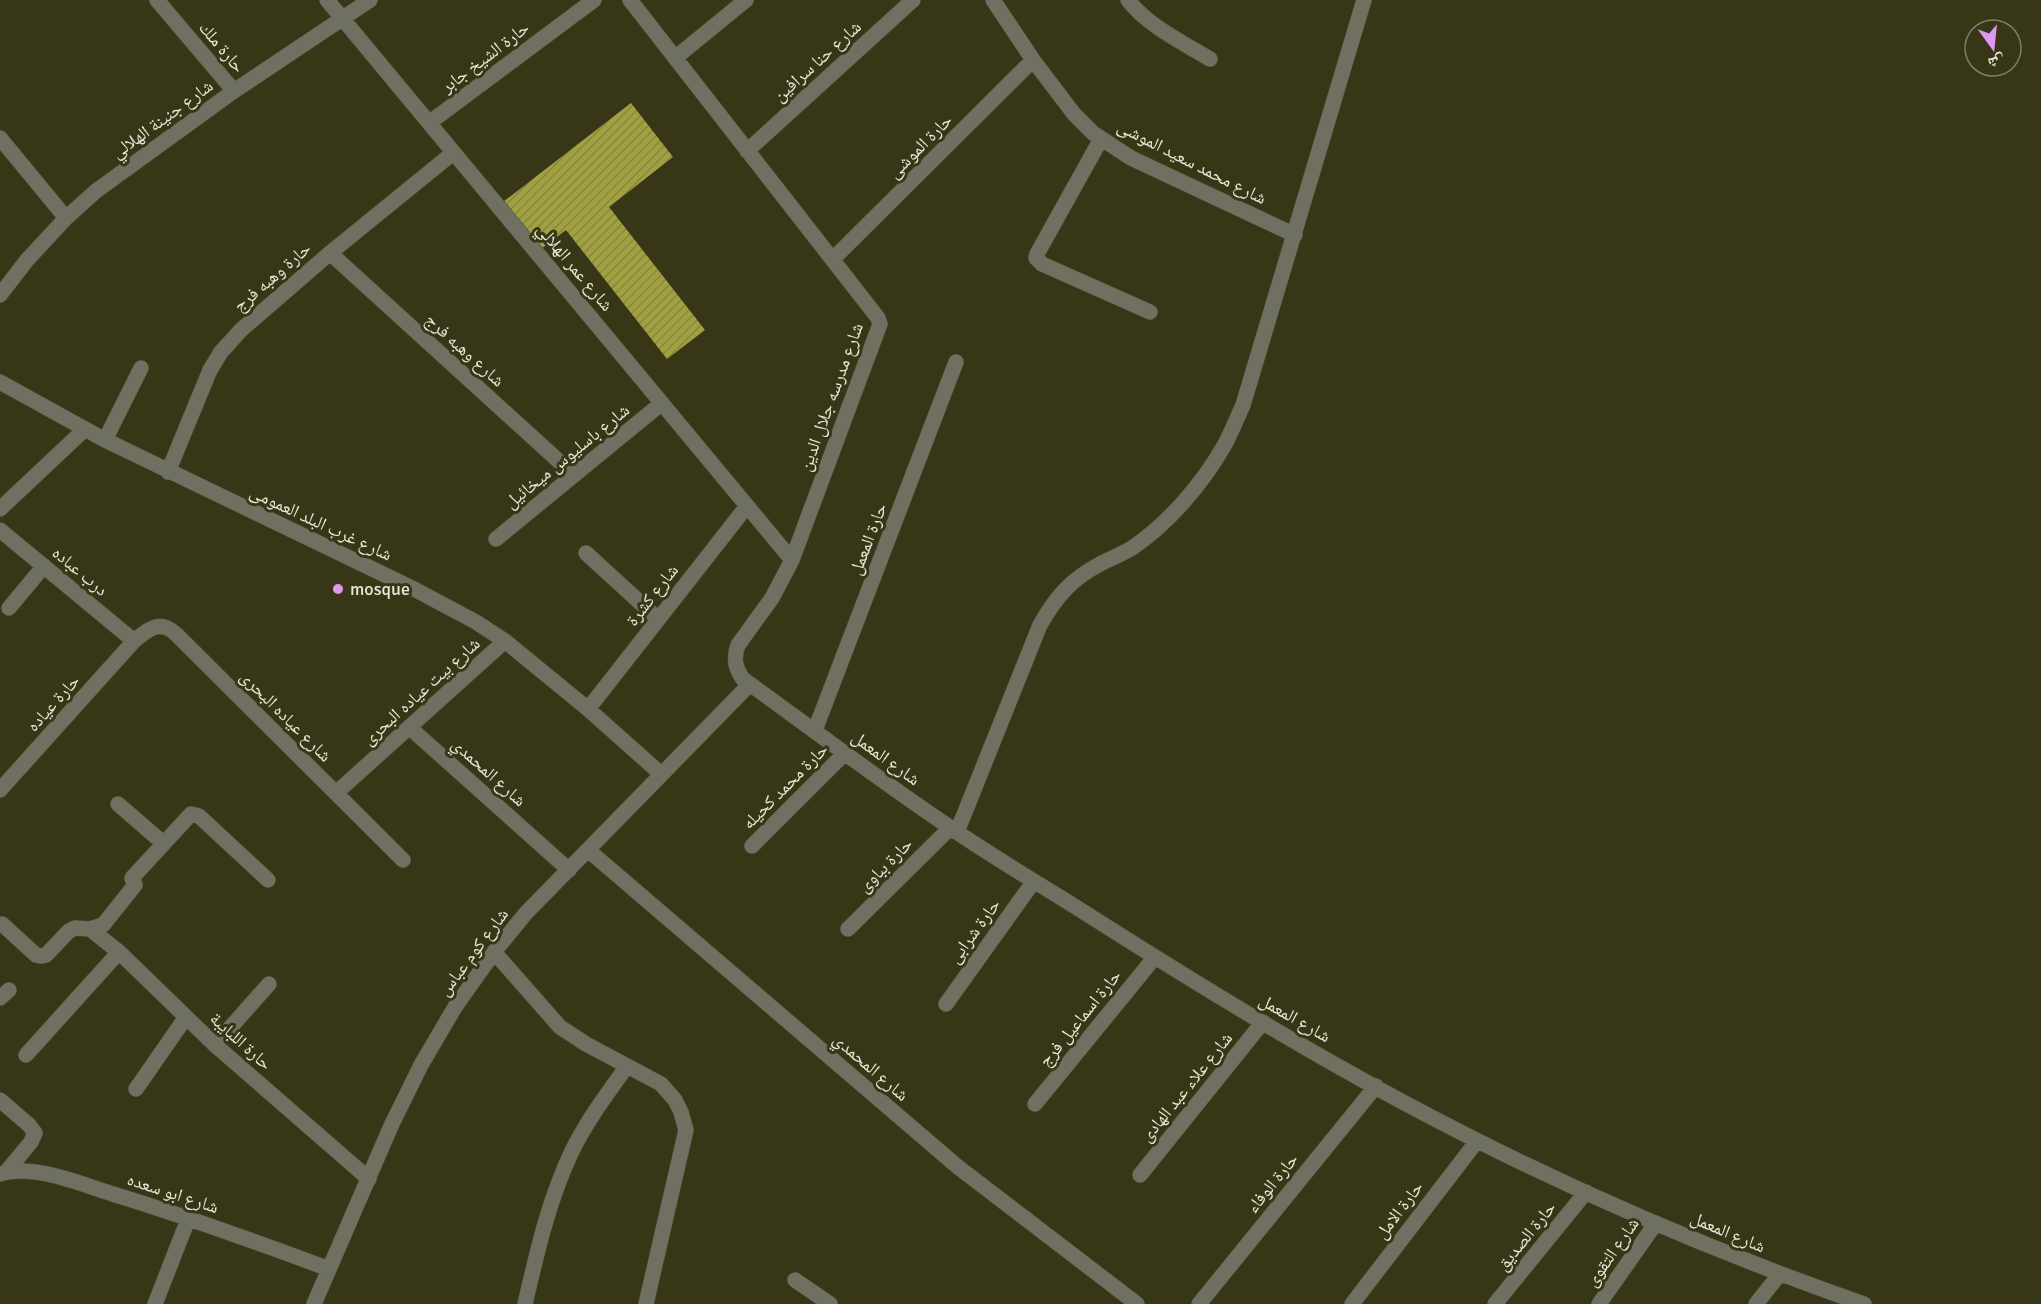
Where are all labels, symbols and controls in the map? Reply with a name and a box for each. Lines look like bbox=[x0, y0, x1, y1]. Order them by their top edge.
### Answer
street label: شارع حنا سرافين bbox=[768, 16, 866, 106]
street label: حارة ملك bbox=[194, 17, 250, 77]
street label: حارة الشيخ جابر bbox=[436, 17, 534, 99]
north arrow bbox=[1963, 18, 2023, 78]
text: ش bbox=[1986, 50, 2007, 73]
street label: شارع جنينة الهلالي bbox=[107, 75, 219, 166]
street label: حارة الموشى bbox=[883, 109, 957, 183]
street label: شارع محمد سعيد الموشى bbox=[1114, 115, 1270, 209]
street label: شارع عمر الهلالي bbox=[529, 219, 618, 318]
street label: حارة وهبه فرج bbox=[229, 237, 316, 317]
street label: شارع وهبه فرج bbox=[420, 309, 509, 392]
street label: شارع مدرسه جلال الدين bbox=[794, 320, 868, 474]
street label: شارع باسليوس ميخائيل bbox=[500, 399, 634, 513]
street label: شارع غرب البلد العمومى bbox=[246, 480, 396, 566]
street label: حارة المعمل bbox=[844, 500, 892, 578]
street label: درب عباده bbox=[48, 541, 112, 601]
street label: شارع كشرة bbox=[621, 560, 683, 630]
place label: mosque bbox=[350, 578, 410, 600]
marker: mosque bbox=[331, 582, 345, 596]
street label: شارع بيت عياده البحرى bbox=[358, 632, 484, 750]
street label: شارع عياده البحرى bbox=[236, 666, 336, 766]
street label: حارة عياده bbox=[22, 670, 84, 736]
street label: شارع المعمل bbox=[847, 726, 925, 790]
street label: شارع المحمدي bbox=[445, 733, 531, 814]
street label: حارة محمد كحيله bbox=[737, 738, 833, 834]
street label: حارة بباوى bbox=[853, 833, 917, 897]
street label: حارة شرابى bbox=[943, 894, 1005, 968]
street label: شارع كوم عباس bbox=[433, 904, 514, 1001]
street label: حارة اسماعيل فرج bbox=[1034, 965, 1127, 1072]
street label: شارع المعمل bbox=[1255, 989, 1335, 1047]
street label: حارة اللبايبة bbox=[205, 1007, 277, 1075]
street label: شارع المحمدي bbox=[826, 1028, 913, 1108]
street label: شارع علاء عبد الهادى bbox=[1135, 1028, 1237, 1146]
street label: حارة الوفاء bbox=[1241, 1149, 1303, 1217]
street label: شارع ابو سعده bbox=[124, 1168, 222, 1218]
street label: حارة الامل bbox=[1370, 1177, 1428, 1243]
street label: حارة الصديق bbox=[1491, 1197, 1561, 1275]
street label: شارع المعمل bbox=[1687, 1206, 1769, 1258]
street label: شارع التقوى bbox=[1580, 1213, 1644, 1291]

